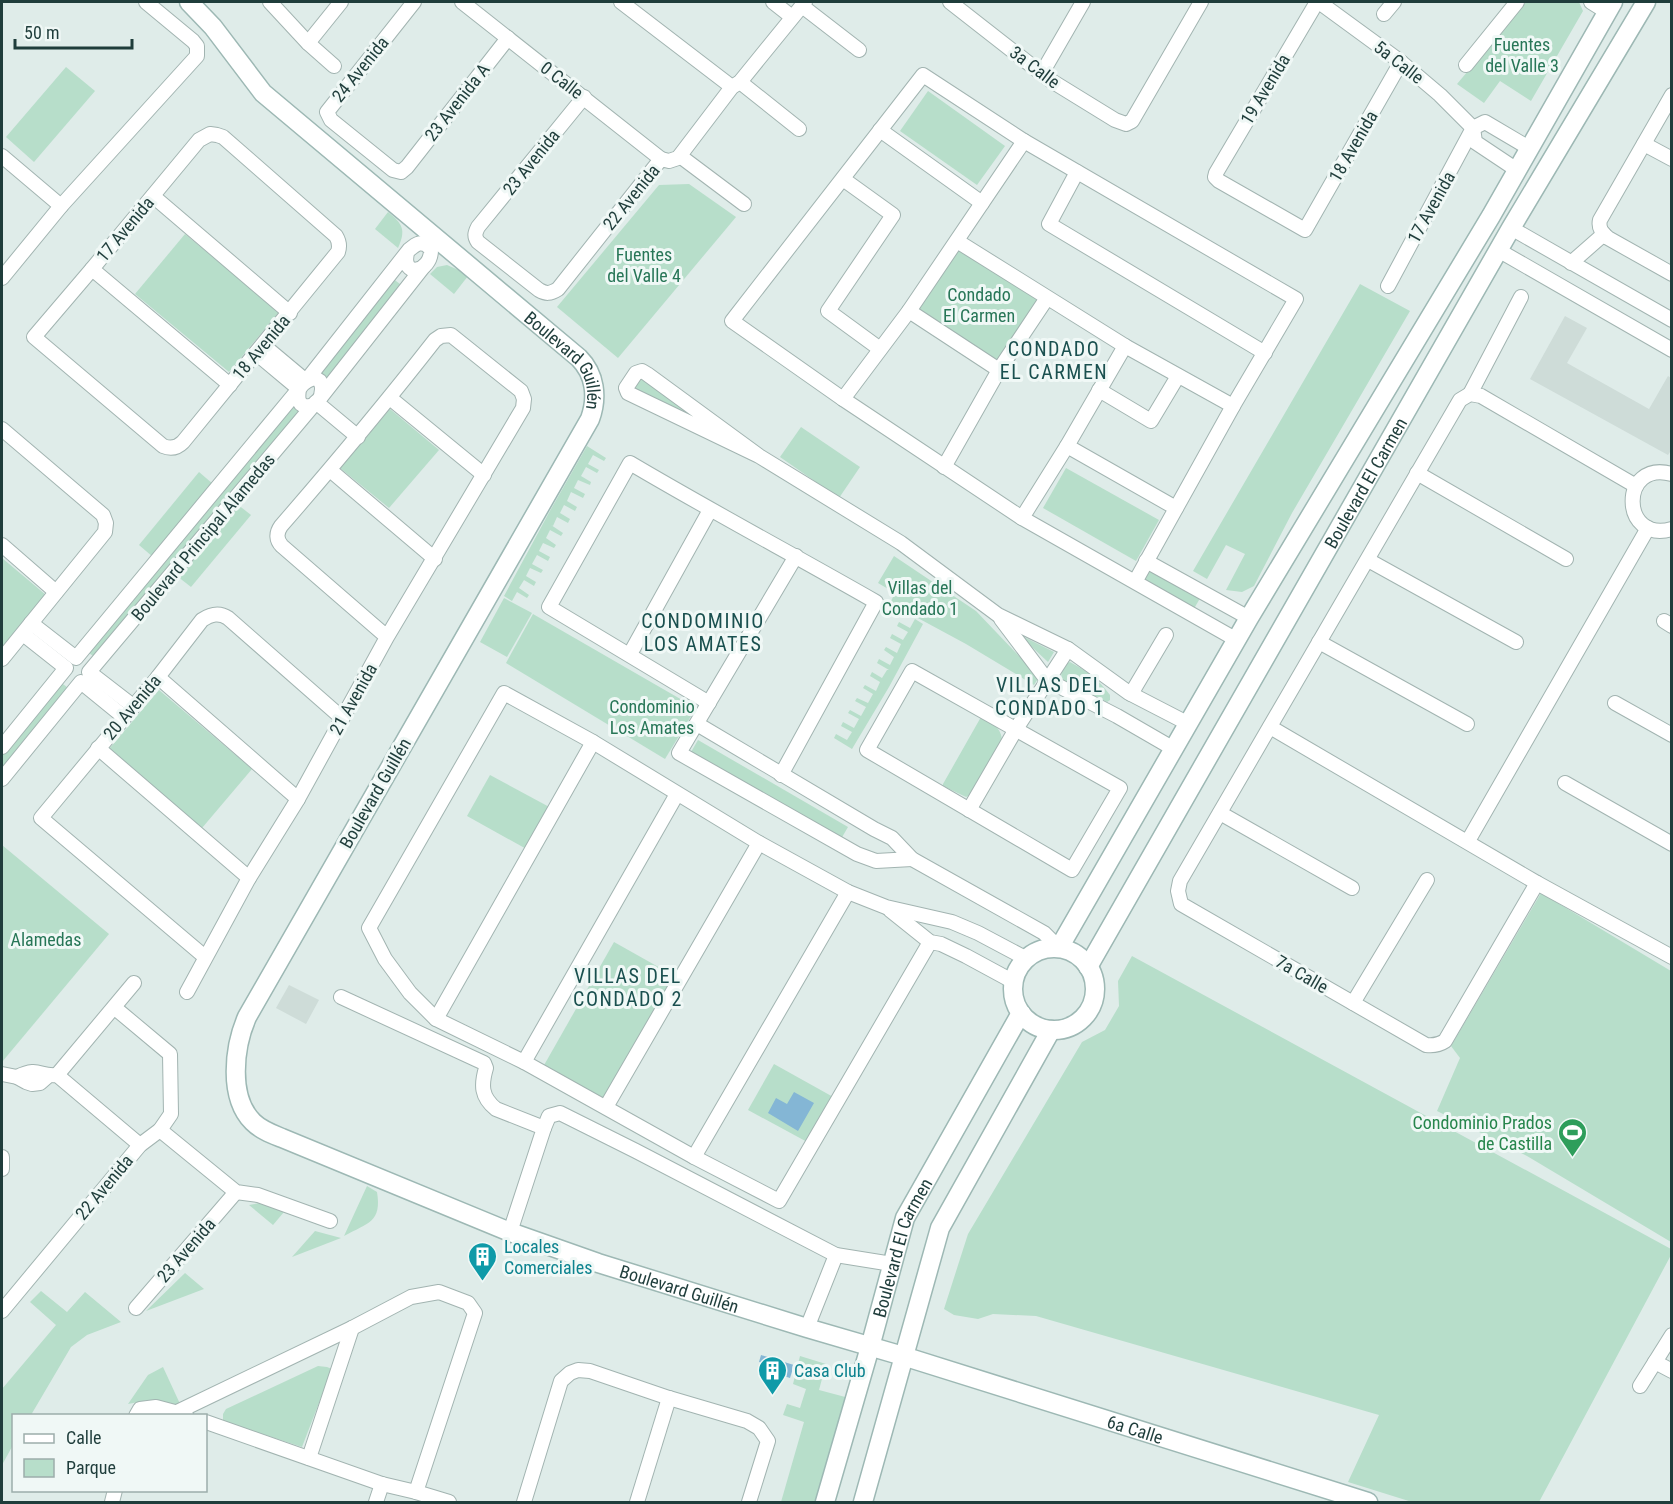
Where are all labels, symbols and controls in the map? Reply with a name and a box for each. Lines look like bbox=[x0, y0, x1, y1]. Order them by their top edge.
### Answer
scale bar bbox=[15, 12, 132, 50]
text: 50 m bbox=[24, 22, 59, 43]
street label: 24 Avenida bbox=[327, 32, 393, 106]
park label: Fuentes del Valle 3 bbox=[1485, 34, 1559, 76]
street label: 5a Calle bbox=[1370, 36, 1428, 88]
street label: 3a Calle bbox=[1006, 41, 1064, 93]
street label: 19 Avenida bbox=[1236, 50, 1294, 128]
street label: 0 Calle bbox=[536, 57, 588, 103]
street label: 23 Avenida A bbox=[420, 58, 494, 145]
street label: 18 Avenida bbox=[1324, 107, 1382, 185]
street label: 23 Avenida bbox=[498, 125, 564, 199]
street label: 22 Avenida bbox=[598, 160, 664, 234]
street label: 17 Avenida bbox=[1403, 168, 1459, 246]
street label: 17 Avenida bbox=[92, 192, 158, 266]
park label: Fuentes del Valle 4 bbox=[607, 244, 681, 286]
park label: Condado El Carmen bbox=[943, 284, 1015, 326]
street label: Boulevard Guillén bbox=[520, 306, 605, 411]
street label: 18 Avenida bbox=[228, 310, 294, 384]
district label: CONDADO EL CARMEN bbox=[1000, 337, 1108, 384]
street label: Boulevard El Carmen bbox=[1320, 414, 1411, 552]
street label: Boulevard Principal Alamedas bbox=[127, 449, 279, 625]
park label: Villas del Condado 1 bbox=[882, 577, 958, 619]
district label: CONDOMINIO LOS AMATES bbox=[641, 609, 765, 656]
street label: 21 Avenida bbox=[325, 660, 381, 738]
street label: 20 Avenida bbox=[99, 670, 165, 744]
district label: VILLAS DEL CONDADO 1 bbox=[995, 673, 1105, 720]
park label: Condominio Los Amates bbox=[609, 696, 695, 738]
street label: Boulevard Guillén bbox=[335, 734, 415, 852]
park label: Alamedas bbox=[11, 929, 81, 950]
street label: 7a Calle bbox=[1272, 951, 1332, 997]
district label: VILLAS DEL CONDADO 2 bbox=[573, 964, 683, 1011]
place label: Condominio Prados de Castilla bbox=[1412, 1112, 1552, 1154]
sports icon: Condominio Prados de Castilla bbox=[1557, 1116, 1589, 1158]
street label: 22 Avenida bbox=[71, 1150, 137, 1224]
street label: Boulevard El Carmen bbox=[868, 1174, 936, 1320]
street label: 23 Avenida bbox=[152, 1214, 220, 1286]
place label: Locales Comerciales bbox=[504, 1236, 592, 1278]
building icon: Locales Comerciales bbox=[467, 1240, 499, 1282]
street label: Boulevard Guillén bbox=[617, 1260, 742, 1317]
building icon: Casa Club bbox=[757, 1354, 789, 1396]
place label: Casa Club bbox=[794, 1360, 866, 1381]
street label: 6a Calle bbox=[1105, 1410, 1166, 1448]
legend bbox=[12, 1414, 207, 1492]
text: Calle bbox=[66, 1427, 102, 1448]
text: Parque bbox=[66, 1457, 116, 1478]

